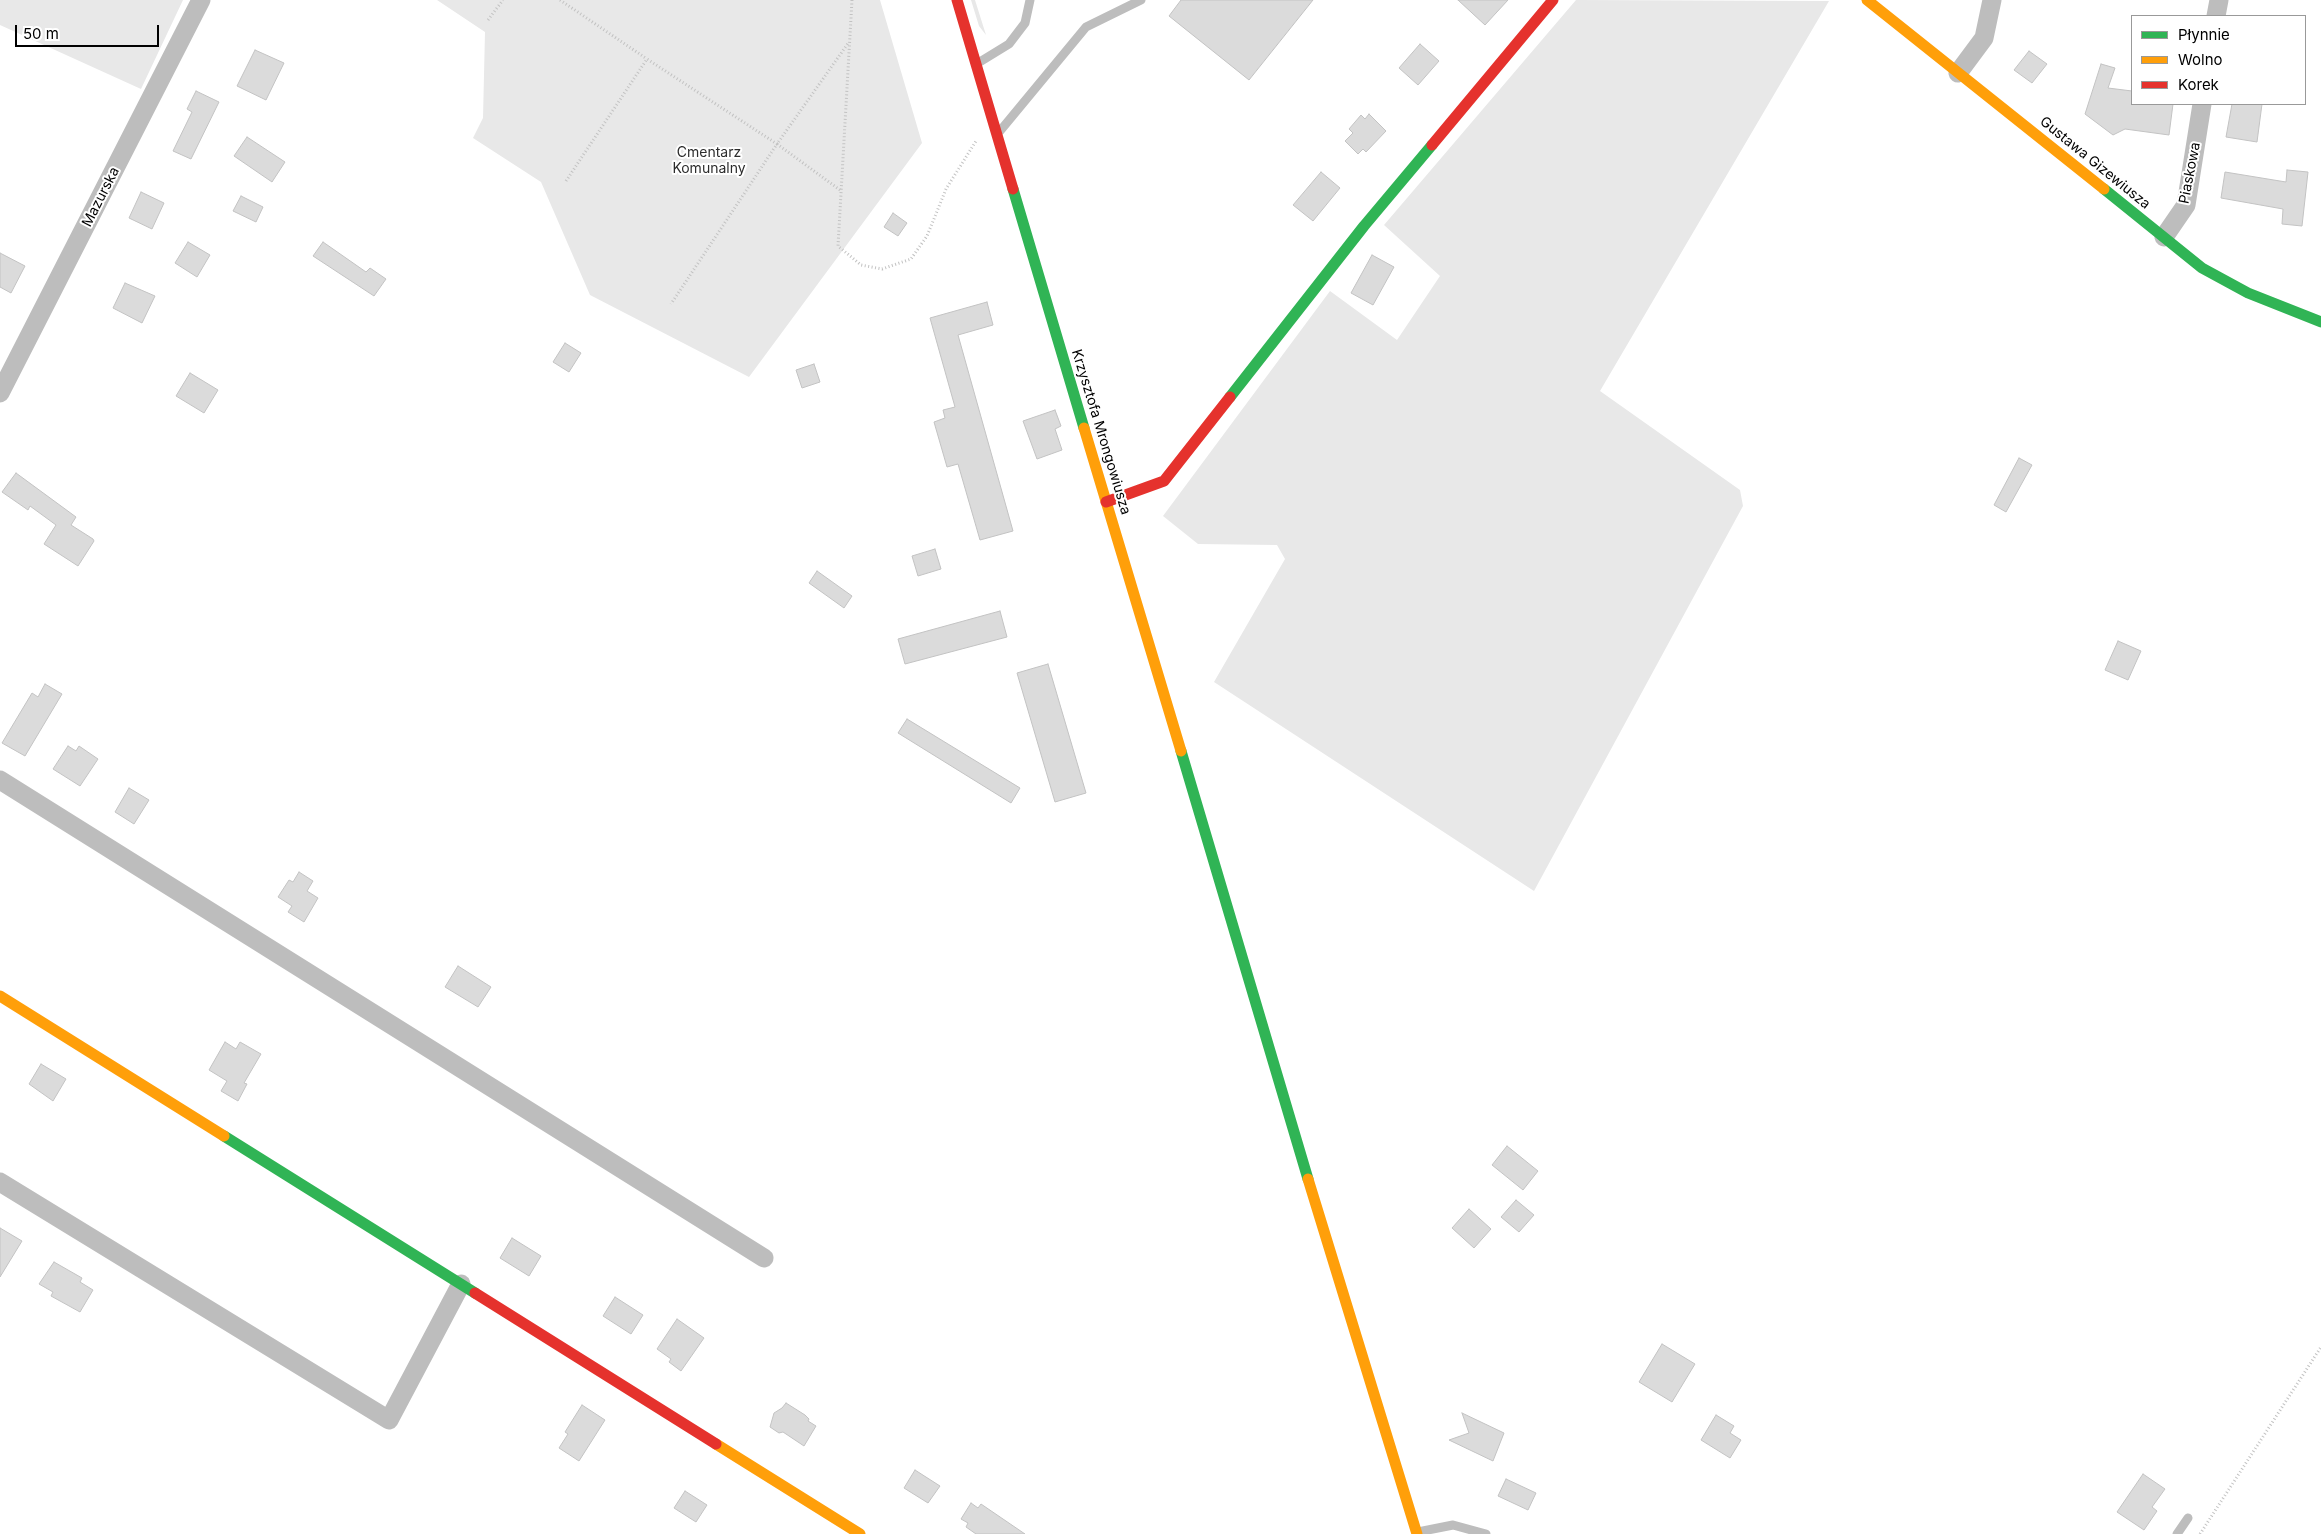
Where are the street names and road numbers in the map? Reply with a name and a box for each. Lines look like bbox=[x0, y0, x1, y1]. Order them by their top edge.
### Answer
street label: Gustawa Gizewiusza bbox=[2036, 113, 2154, 213]
street label: Piaskowa bbox=[2176, 141, 2204, 205]
street label: Mazurska bbox=[79, 164, 123, 230]
street label: Krzysztofa Mrongowiusza bbox=[1068, 347, 1134, 517]

